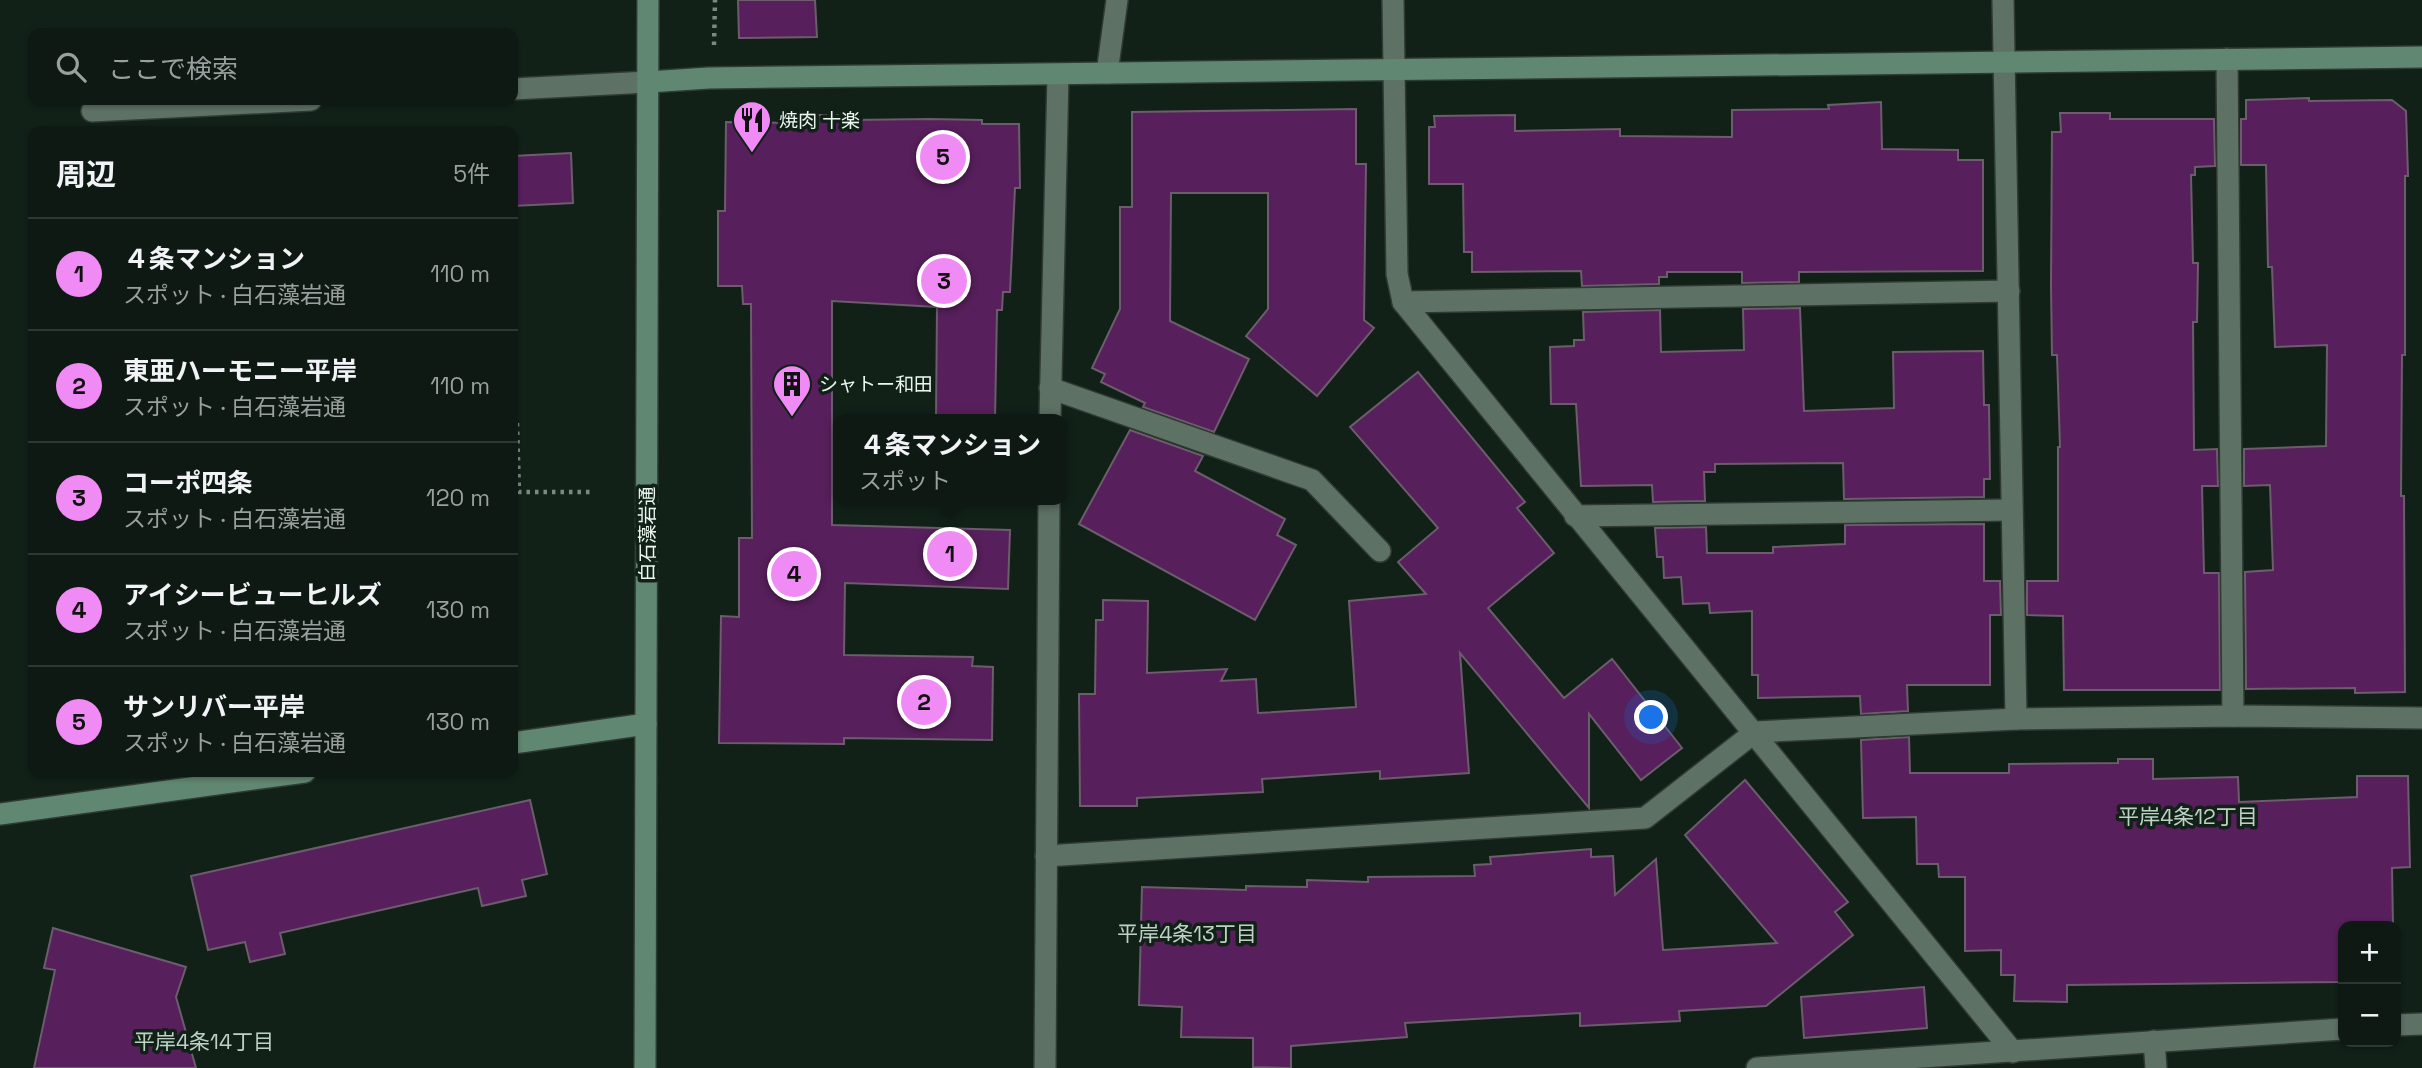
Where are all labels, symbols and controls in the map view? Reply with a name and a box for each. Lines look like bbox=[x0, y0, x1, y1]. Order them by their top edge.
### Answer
search box bbox=[28, 28, 518, 105]
icon: search bbox=[52, 48, 90, 86]
text: ここで検索 bbox=[108, 52, 238, 86]
restaurant icon: 焼肉 十楽 bbox=[731, 99, 773, 154]
place label: 焼肉 十楽 bbox=[779, 108, 860, 133]
pin: 5 bbox=[920, 131, 966, 183]
text: 周辺 bbox=[56, 155, 116, 194]
text: 5件 bbox=[453, 159, 490, 189]
text: ４条マンション bbox=[123, 242, 305, 276]
pin: 3 bbox=[921, 255, 967, 307]
text: 1 bbox=[74, 259, 84, 289]
text: 110 m bbox=[430, 259, 490, 289]
text: スポット · 白石藻岩通 bbox=[123, 280, 346, 310]
text: 東亜ハーモニー平岸 bbox=[123, 354, 357, 388]
building icon: シャトー和田 bbox=[771, 363, 813, 418]
text: 2 bbox=[72, 371, 86, 401]
text: 110 m bbox=[430, 371, 490, 401]
place label: シャトー和田 bbox=[819, 372, 933, 397]
text: スポット · 白石藻岩通 bbox=[123, 392, 346, 422]
popup bbox=[833, 414, 1067, 505]
text: ４条マンション bbox=[859, 428, 1041, 462]
text: コーポ四条 bbox=[123, 466, 253, 500]
text: スポット bbox=[859, 466, 951, 496]
text: 3 bbox=[72, 483, 86, 513]
text: 120 m bbox=[426, 483, 490, 513]
street label: 白石藻岩通 bbox=[635, 486, 660, 582]
text: スポット · 白石藻岩通 bbox=[123, 504, 346, 534]
pin: 1 bbox=[927, 528, 973, 580]
pin: 4 bbox=[771, 548, 817, 600]
text: アイシービューヒルズ bbox=[123, 578, 382, 612]
text: 4 bbox=[72, 595, 86, 625]
text: 130 m bbox=[426, 595, 490, 625]
text: スポット · 白石藻岩通 bbox=[123, 616, 346, 646]
pin: 2 bbox=[901, 676, 947, 728]
text: サンリバー平岸 bbox=[123, 690, 305, 724]
your location bbox=[1634, 700, 1668, 734]
text: 5 bbox=[72, 707, 86, 737]
text: 130 m bbox=[426, 707, 490, 737]
text: スポット · 白石藻岩通 bbox=[123, 728, 346, 758]
district label: 平岸4条12丁目 bbox=[2118, 803, 2258, 830]
district label: 平岸4条13丁目 bbox=[1117, 920, 1257, 947]
map controls bbox=[2338, 921, 2401, 1047]
button: + bbox=[2338, 921, 2401, 984]
button: − bbox=[2338, 984, 2401, 1047]
district label: 平岸4条14丁目 bbox=[134, 1028, 274, 1055]

